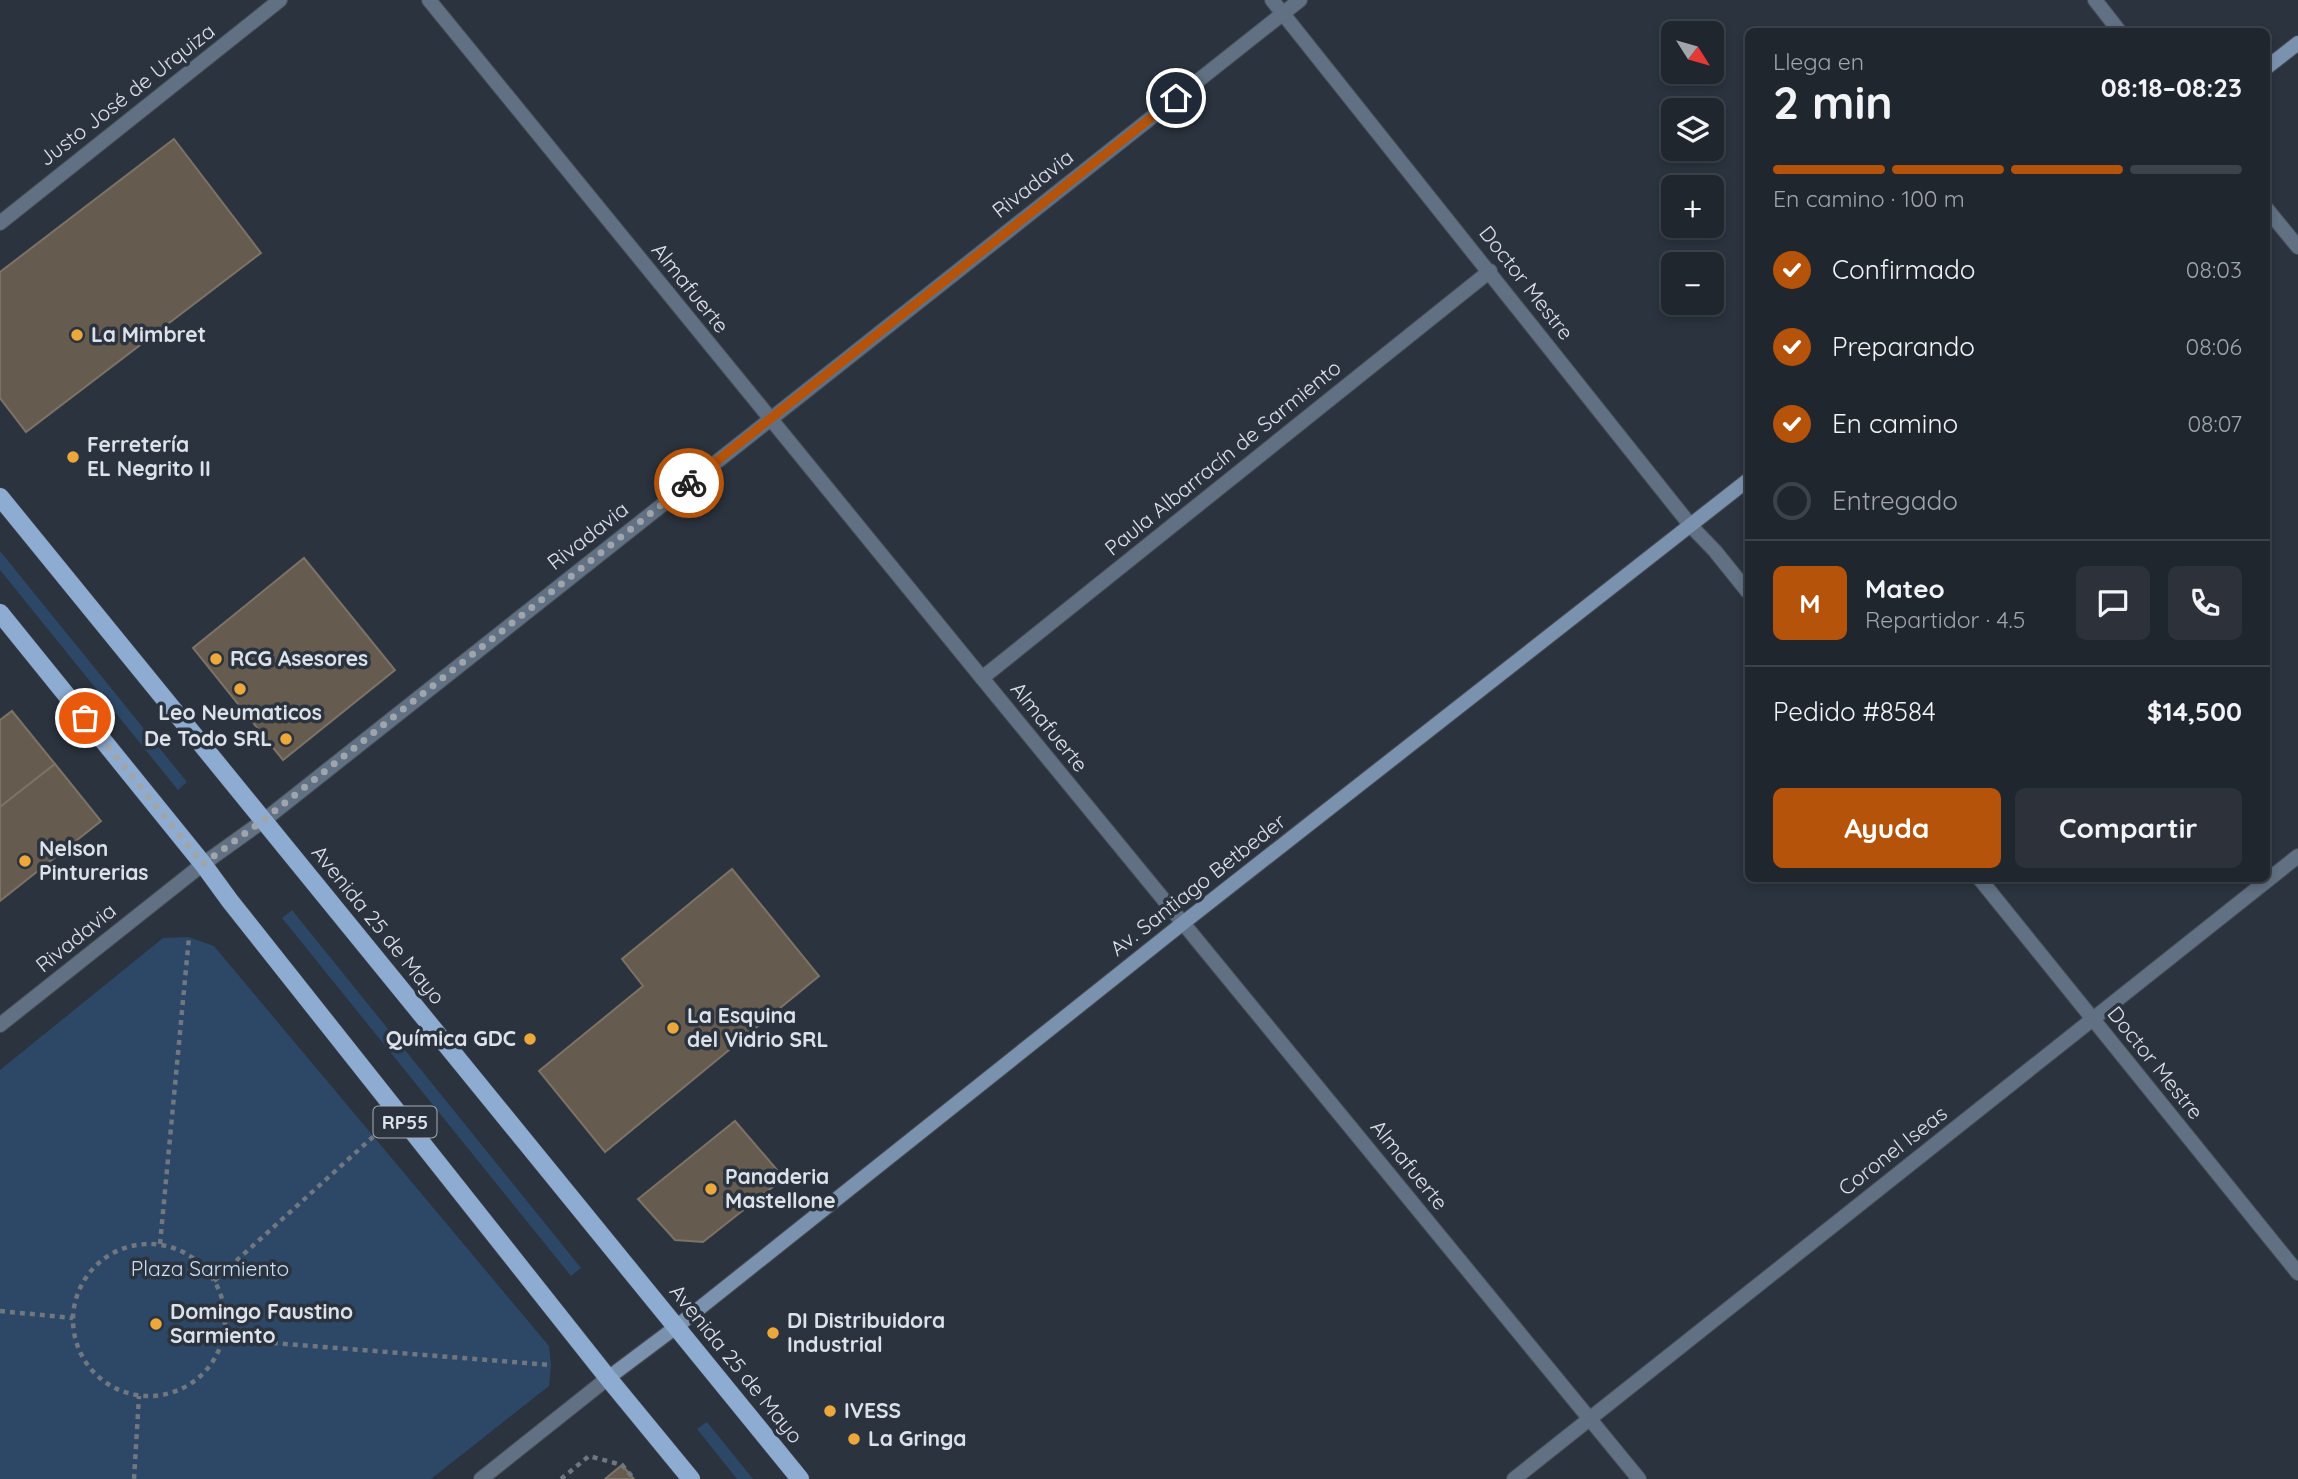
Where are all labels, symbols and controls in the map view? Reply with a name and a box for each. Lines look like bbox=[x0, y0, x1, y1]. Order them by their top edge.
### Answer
street label: Justo José de Urquiza bbox=[33, 17, 220, 171]
north arrow bbox=[1661, 21, 1724, 84]
map controls bbox=[1661, 21, 1724, 315]
text: Llega en bbox=[1773, 47, 1864, 76]
pin bbox=[1146, 68, 1206, 128]
text: 08:18–08:23 bbox=[2101, 71, 2242, 104]
text: 2 min bbox=[1773, 73, 1893, 131]
icon: home bbox=[1157, 79, 1195, 117]
button: layers bbox=[1661, 98, 1724, 161]
street label: Rivadavia bbox=[987, 143, 1078, 223]
button: + bbox=[1661, 175, 1724, 238]
text: En camino · 100 m bbox=[1773, 184, 1965, 213]
street label: Doctor Mestre bbox=[1474, 220, 1580, 345]
street label: Almafuerte bbox=[646, 237, 735, 338]
icon: check bbox=[1773, 251, 1811, 289]
button: − bbox=[1661, 252, 1724, 315]
text: Confirmado bbox=[1832, 253, 1976, 286]
text: 08:03 bbox=[2186, 255, 2242, 284]
place label: La Mimbret bbox=[91, 321, 206, 347]
marker: La Mimbret bbox=[69, 327, 85, 343]
icon: check bbox=[1773, 328, 1811, 366]
text: Preparando bbox=[1832, 330, 1975, 363]
text: 08:06 bbox=[2186, 332, 2242, 361]
street label: Paula Albarracín de Sarmiento bbox=[1099, 354, 1346, 561]
icon: check bbox=[1773, 405, 1811, 443]
text: En camino bbox=[1832, 407, 1958, 440]
text: 08:07 bbox=[2187, 409, 2242, 438]
place label: Ferretería EL Negrito II bbox=[87, 431, 211, 481]
courier bbox=[654, 448, 724, 518]
marker: Ferretería EL Negrito II bbox=[65, 449, 81, 465]
icon: bike bbox=[670, 464, 708, 502]
text: Entregado bbox=[1832, 484, 1958, 517]
street label: Rivadavia bbox=[542, 495, 633, 575]
button: chat bbox=[2076, 566, 2150, 640]
button: phone bbox=[2168, 566, 2242, 640]
text: Mateo bbox=[1865, 572, 1945, 605]
text: M bbox=[1799, 587, 1821, 620]
text: Repartidor · 4.5 bbox=[1865, 605, 2025, 634]
place label: RCG Asesores bbox=[230, 645, 368, 671]
marker: RCG Asesores bbox=[208, 651, 224, 667]
street label: Almafuerte bbox=[1005, 676, 1094, 777]
marker: Leo Neumaticos bbox=[232, 681, 248, 697]
pin bbox=[55, 688, 115, 748]
text: Pedido #8584 bbox=[1773, 695, 1936, 728]
text: $14,500 bbox=[2147, 695, 2242, 728]
icon: bag bbox=[66, 699, 104, 737]
place label: Leo Neumaticos bbox=[158, 699, 322, 725]
place label: De Todo SRL bbox=[144, 725, 272, 751]
marker: De Todo SRL bbox=[278, 731, 294, 747]
button: Ayuda bbox=[1773, 788, 2001, 868]
button: Compartir bbox=[2015, 788, 2242, 868]
street label: Av. Santiago Betbeder bbox=[1104, 808, 1290, 961]
place label: Nelson Pinturerias bbox=[39, 835, 148, 885]
street label: Avenida 25 de Mayo bbox=[307, 839, 451, 1009]
marker: Nelson Pinturerias bbox=[17, 853, 33, 869]
street label: Rivadavia bbox=[30, 897, 121, 977]
street label: Doctor Mestre bbox=[2102, 1001, 2209, 1124]
place label: La Esquina del Vidrio SRL bbox=[687, 1002, 828, 1052]
marker: La Esquina del Vidrio SRL bbox=[665, 1020, 681, 1036]
place label: Química GDC bbox=[386, 1025, 516, 1051]
marker: Química GDC bbox=[522, 1031, 538, 1047]
street label: Coronel Iseas bbox=[1833, 1100, 1952, 1201]
road number: RP55 bbox=[374, 1106, 436, 1138]
street label: Almafuerte bbox=[1365, 1114, 1454, 1215]
place label: Panaderia Mastellone bbox=[725, 1163, 836, 1213]
marker: Panaderia Mastellone bbox=[703, 1181, 719, 1197]
park label: Plaza Sarmiento bbox=[131, 1255, 289, 1281]
street label: Avenida 25 de Mayo bbox=[665, 1278, 809, 1448]
place label: Domingo Faustino Sarmiento bbox=[170, 1298, 353, 1348]
place label: DI Distribuidora Industrial bbox=[787, 1307, 945, 1357]
marker: Domingo Faustino Sarmiento bbox=[148, 1316, 164, 1332]
marker: DI Distribuidora Industrial bbox=[765, 1325, 781, 1341]
place label: IVESS bbox=[844, 1397, 901, 1423]
marker: IVESS bbox=[822, 1403, 838, 1419]
place label: La Gringa bbox=[868, 1425, 967, 1451]
marker: La Gringa bbox=[846, 1431, 862, 1447]

